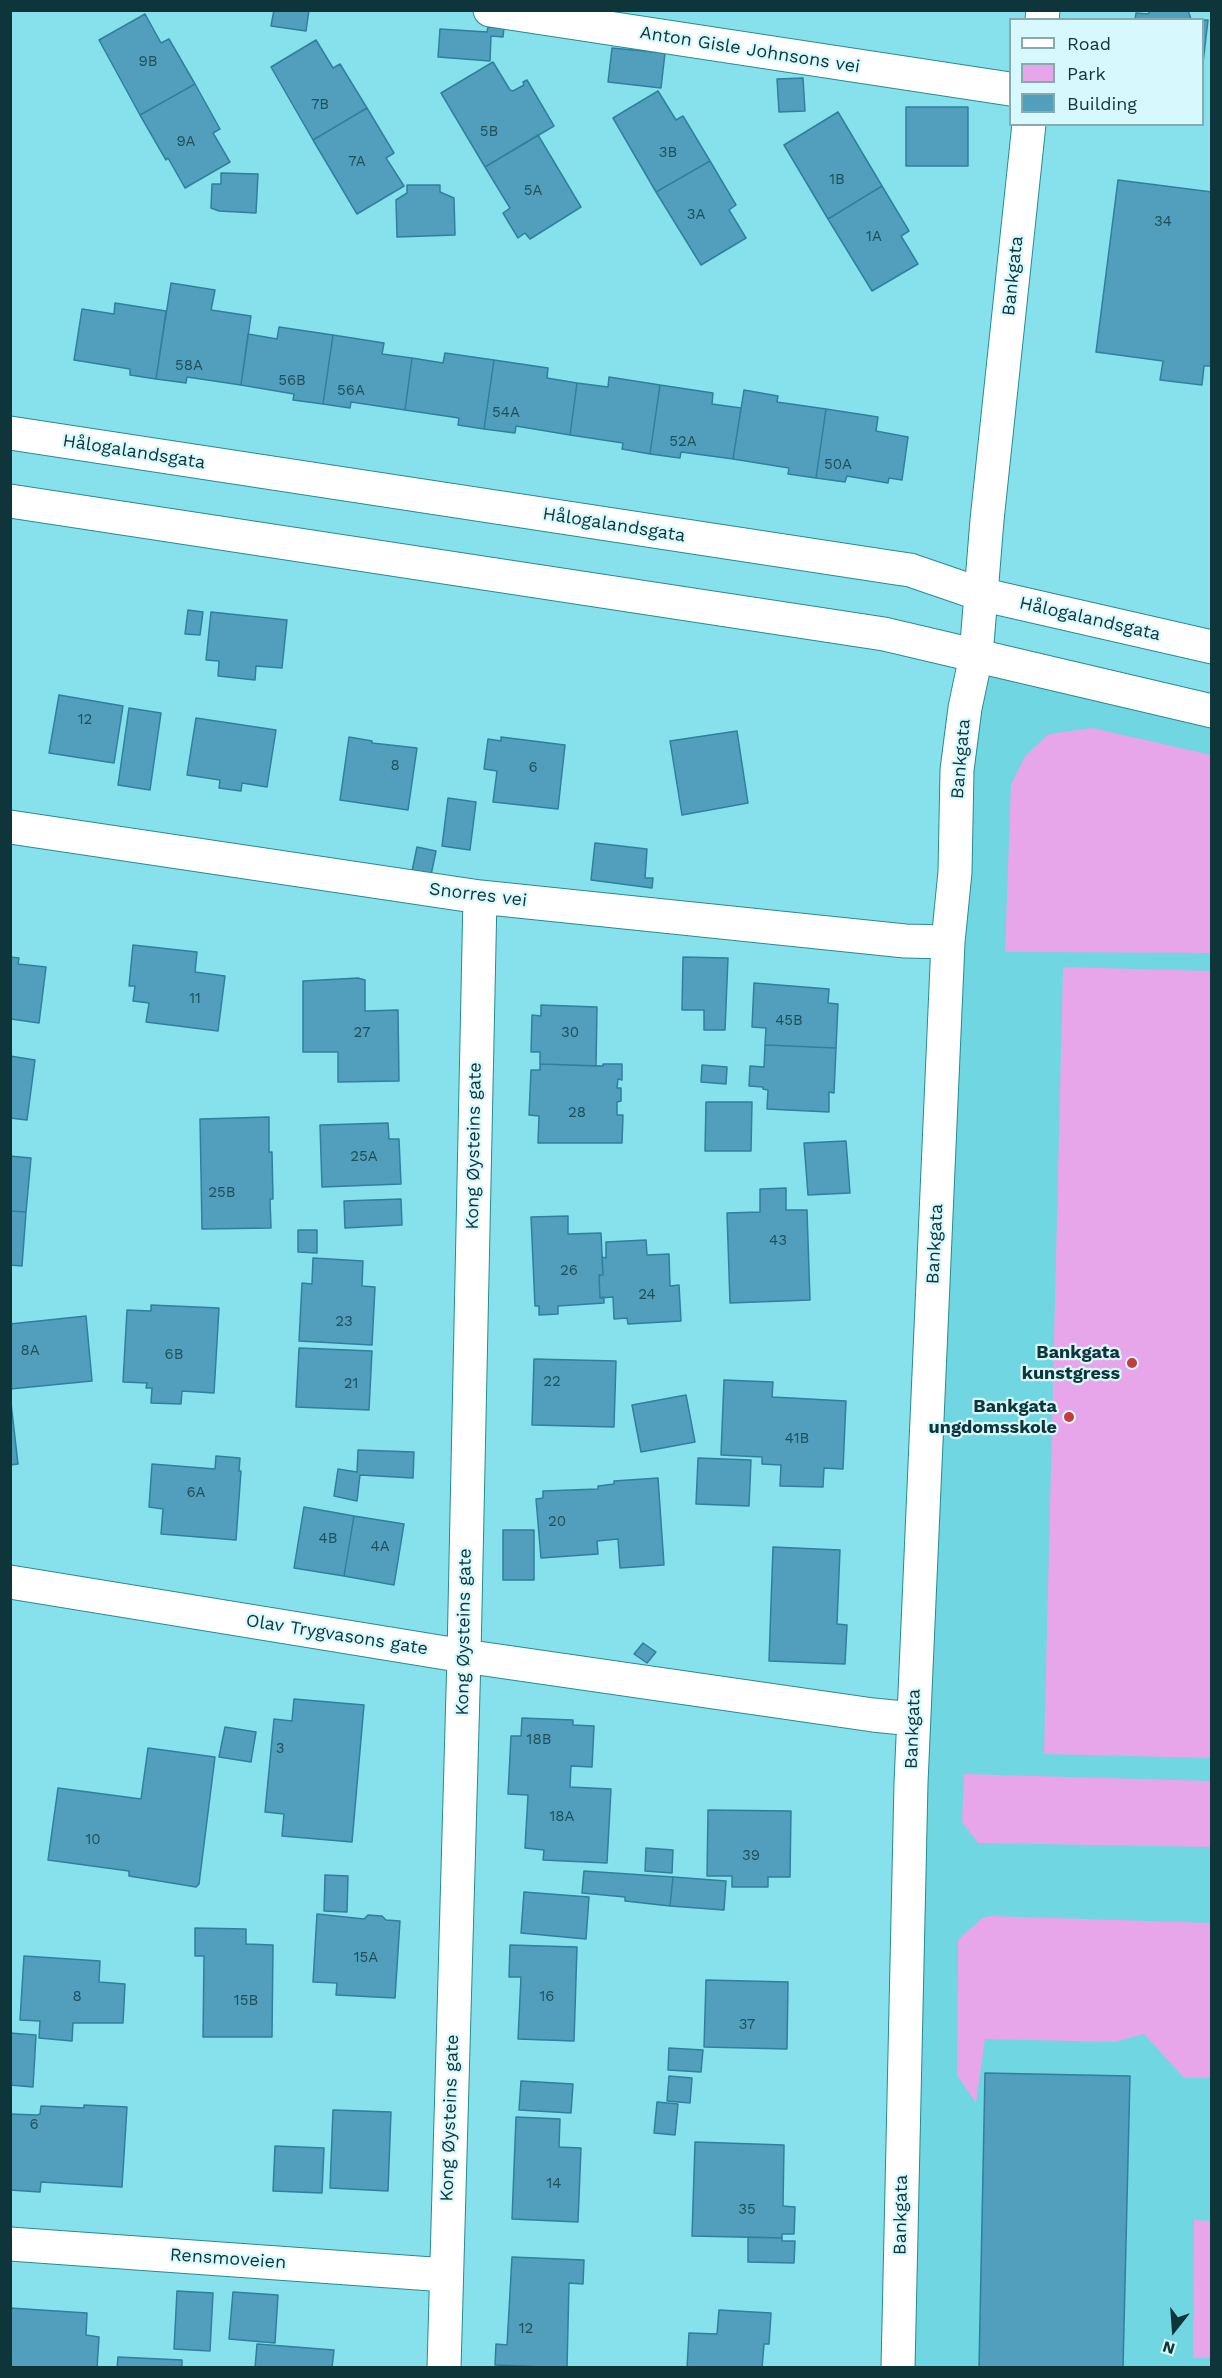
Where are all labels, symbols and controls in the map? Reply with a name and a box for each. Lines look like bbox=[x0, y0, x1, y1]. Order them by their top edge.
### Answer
legend bbox=[1009, 18, 1204, 126]
street label: Anton Gisle Johnsons vei bbox=[638, 22, 862, 78]
text: Road bbox=[1067, 33, 1111, 54]
house number: 9B bbox=[138, 53, 158, 71]
text: Park bbox=[1067, 63, 1106, 84]
text: Building bbox=[1067, 93, 1137, 114]
house number: 7B bbox=[311, 96, 329, 114]
house number: 5B bbox=[480, 123, 498, 141]
house number: 9A bbox=[176, 133, 196, 151]
house number: 3B bbox=[659, 144, 677, 162]
house number: 7A bbox=[348, 153, 366, 171]
house number: 1B bbox=[829, 171, 845, 189]
house number: 5A bbox=[524, 182, 542, 200]
house number: 3A bbox=[687, 206, 705, 224]
house number: 34 bbox=[1154, 213, 1172, 231]
house number: 1A bbox=[866, 228, 882, 246]
street label: Bankgata bbox=[998, 235, 1028, 317]
house number: 58A bbox=[175, 357, 203, 375]
house number: 56B bbox=[278, 372, 306, 390]
house number: 56A bbox=[337, 382, 365, 400]
house number: 54A bbox=[492, 404, 520, 422]
street label: Hålogalandsgata bbox=[61, 430, 207, 474]
house number: 52A bbox=[669, 433, 697, 451]
house number: 50A bbox=[824, 456, 852, 474]
street label: Hålogalandsgata bbox=[541, 503, 687, 547]
street label: Hålogalandsgata bbox=[1017, 592, 1163, 646]
house number: 12 bbox=[78, 711, 92, 729]
street label: Bankgata bbox=[947, 718, 975, 800]
house number: 8 bbox=[390, 757, 400, 775]
house number: 6 bbox=[528, 759, 538, 777]
street label: Snorres vei bbox=[428, 878, 528, 912]
house number: 11 bbox=[189, 990, 201, 1008]
house number: 45B bbox=[775, 1012, 803, 1030]
house number: 27 bbox=[354, 1024, 370, 1042]
house number: 30 bbox=[561, 1024, 579, 1042]
street label: Kong Øysteins gate bbox=[462, 1062, 486, 1230]
house number: 28 bbox=[568, 1104, 586, 1122]
house number: 25A bbox=[350, 1148, 378, 1166]
house number: 25B bbox=[208, 1184, 236, 1202]
street label: Bankgata bbox=[922, 1203, 948, 1285]
house number: 43 bbox=[769, 1232, 787, 1250]
house number: 26 bbox=[560, 1262, 578, 1280]
house number: 24 bbox=[638, 1286, 656, 1304]
house number: 23 bbox=[335, 1313, 353, 1331]
house number: 8A bbox=[20, 1342, 40, 1360]
place label: Bankgata kunstgress bbox=[1022, 1342, 1120, 1384]
house number: 6B bbox=[165, 1346, 183, 1364]
marker: Bankgata kunstgress bbox=[1125, 1356, 1139, 1370]
house number: 22 bbox=[543, 1373, 561, 1391]
house number: 21 bbox=[344, 1375, 358, 1393]
place label: Bankgata ungdomsskole bbox=[929, 1396, 1057, 1438]
marker: Bankgata ungdomsskole bbox=[1062, 1410, 1076, 1424]
house number: 41B bbox=[785, 1430, 809, 1448]
house number: 6A bbox=[186, 1484, 206, 1502]
house number: 20 bbox=[548, 1513, 566, 1531]
house number: 4B bbox=[319, 1530, 337, 1548]
house number: 4A bbox=[370, 1538, 390, 1556]
street label: Kong Øysteins gate bbox=[452, 1548, 476, 1716]
street label: Olav Trygvasons gate bbox=[244, 1610, 430, 1660]
street label: Bankgata bbox=[901, 1688, 925, 1770]
house number: 18B bbox=[527, 1731, 551, 1749]
house number: 3 bbox=[276, 1740, 284, 1758]
house number: 18A bbox=[550, 1808, 574, 1826]
house number: 10 bbox=[85, 1831, 101, 1849]
house number: 39 bbox=[742, 1847, 760, 1865]
house number: 15A bbox=[354, 1949, 378, 1967]
house number: 8 bbox=[72, 1988, 82, 2006]
house number: 16 bbox=[540, 1988, 554, 2006]
house number: 15B bbox=[234, 1992, 258, 2010]
house number: 37 bbox=[739, 2016, 755, 2034]
street label: Kong Øysteins gate bbox=[436, 2034, 464, 2202]
house number: 6 bbox=[29, 2116, 39, 2134]
house number: 14 bbox=[546, 2175, 562, 2193]
street label: Bankgata bbox=[889, 2175, 913, 2255]
house number: 35 bbox=[738, 2201, 756, 2219]
street label: Rensmoveien bbox=[169, 2244, 287, 2274]
north arrow bbox=[1144, 2300, 1204, 2360]
house number: 12 bbox=[519, 2320, 533, 2338]
text: N bbox=[1160, 2337, 1177, 2359]

